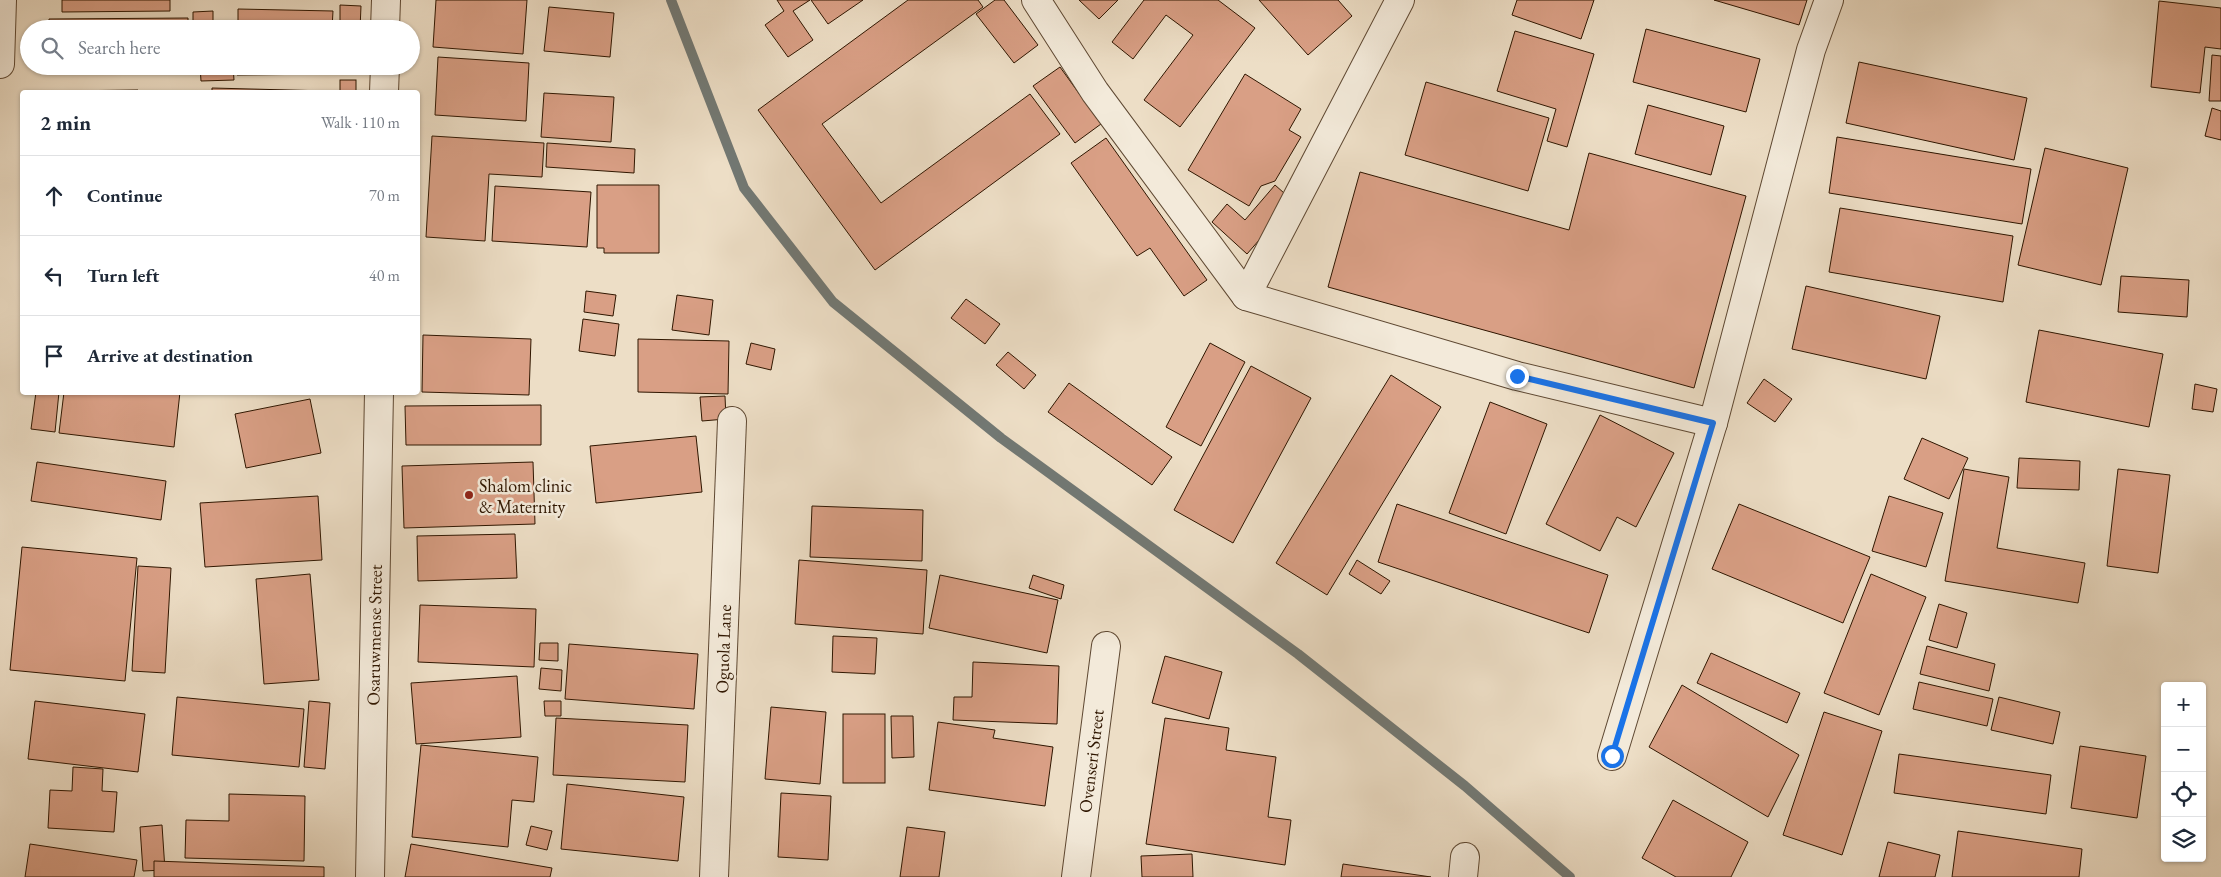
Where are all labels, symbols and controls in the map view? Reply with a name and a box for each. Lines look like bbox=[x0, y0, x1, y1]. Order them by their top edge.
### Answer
search box bbox=[20, 20, 420, 75]
icon: search bbox=[38, 34, 66, 62]
text: Search here bbox=[78, 35, 160, 60]
text: 2 min bbox=[40, 109, 91, 136]
text: Walk · 110 m bbox=[321, 112, 400, 133]
icon: ahead bbox=[40, 182, 68, 210]
text: Continue bbox=[87, 183, 162, 208]
text: 70 m bbox=[369, 185, 400, 206]
icon: left bbox=[40, 262, 68, 290]
text: Turn left bbox=[87, 263, 159, 288]
text: 40 m bbox=[369, 265, 400, 286]
icon: arrive bbox=[40, 342, 68, 370]
text: Arrive at destination bbox=[87, 343, 253, 368]
route end bbox=[1506, 365, 1529, 388]
place label: Shalom clinic & Maternity bbox=[479, 474, 572, 518]
marker: Shalom clinic & Maternity bbox=[463, 489, 475, 501]
street label: Osaruwmense Street bbox=[361, 564, 387, 706]
street label: Oguola Lane bbox=[710, 604, 736, 694]
map controls bbox=[2161, 682, 2206, 862]
button: + bbox=[2161, 682, 2206, 727]
street label: Ovenseri Street bbox=[1073, 708, 1109, 814]
button: − bbox=[2161, 727, 2206, 772]
route start bbox=[1601, 745, 1624, 768]
button: locate bbox=[2161, 772, 2206, 817]
button: layers bbox=[2161, 817, 2206, 862]

